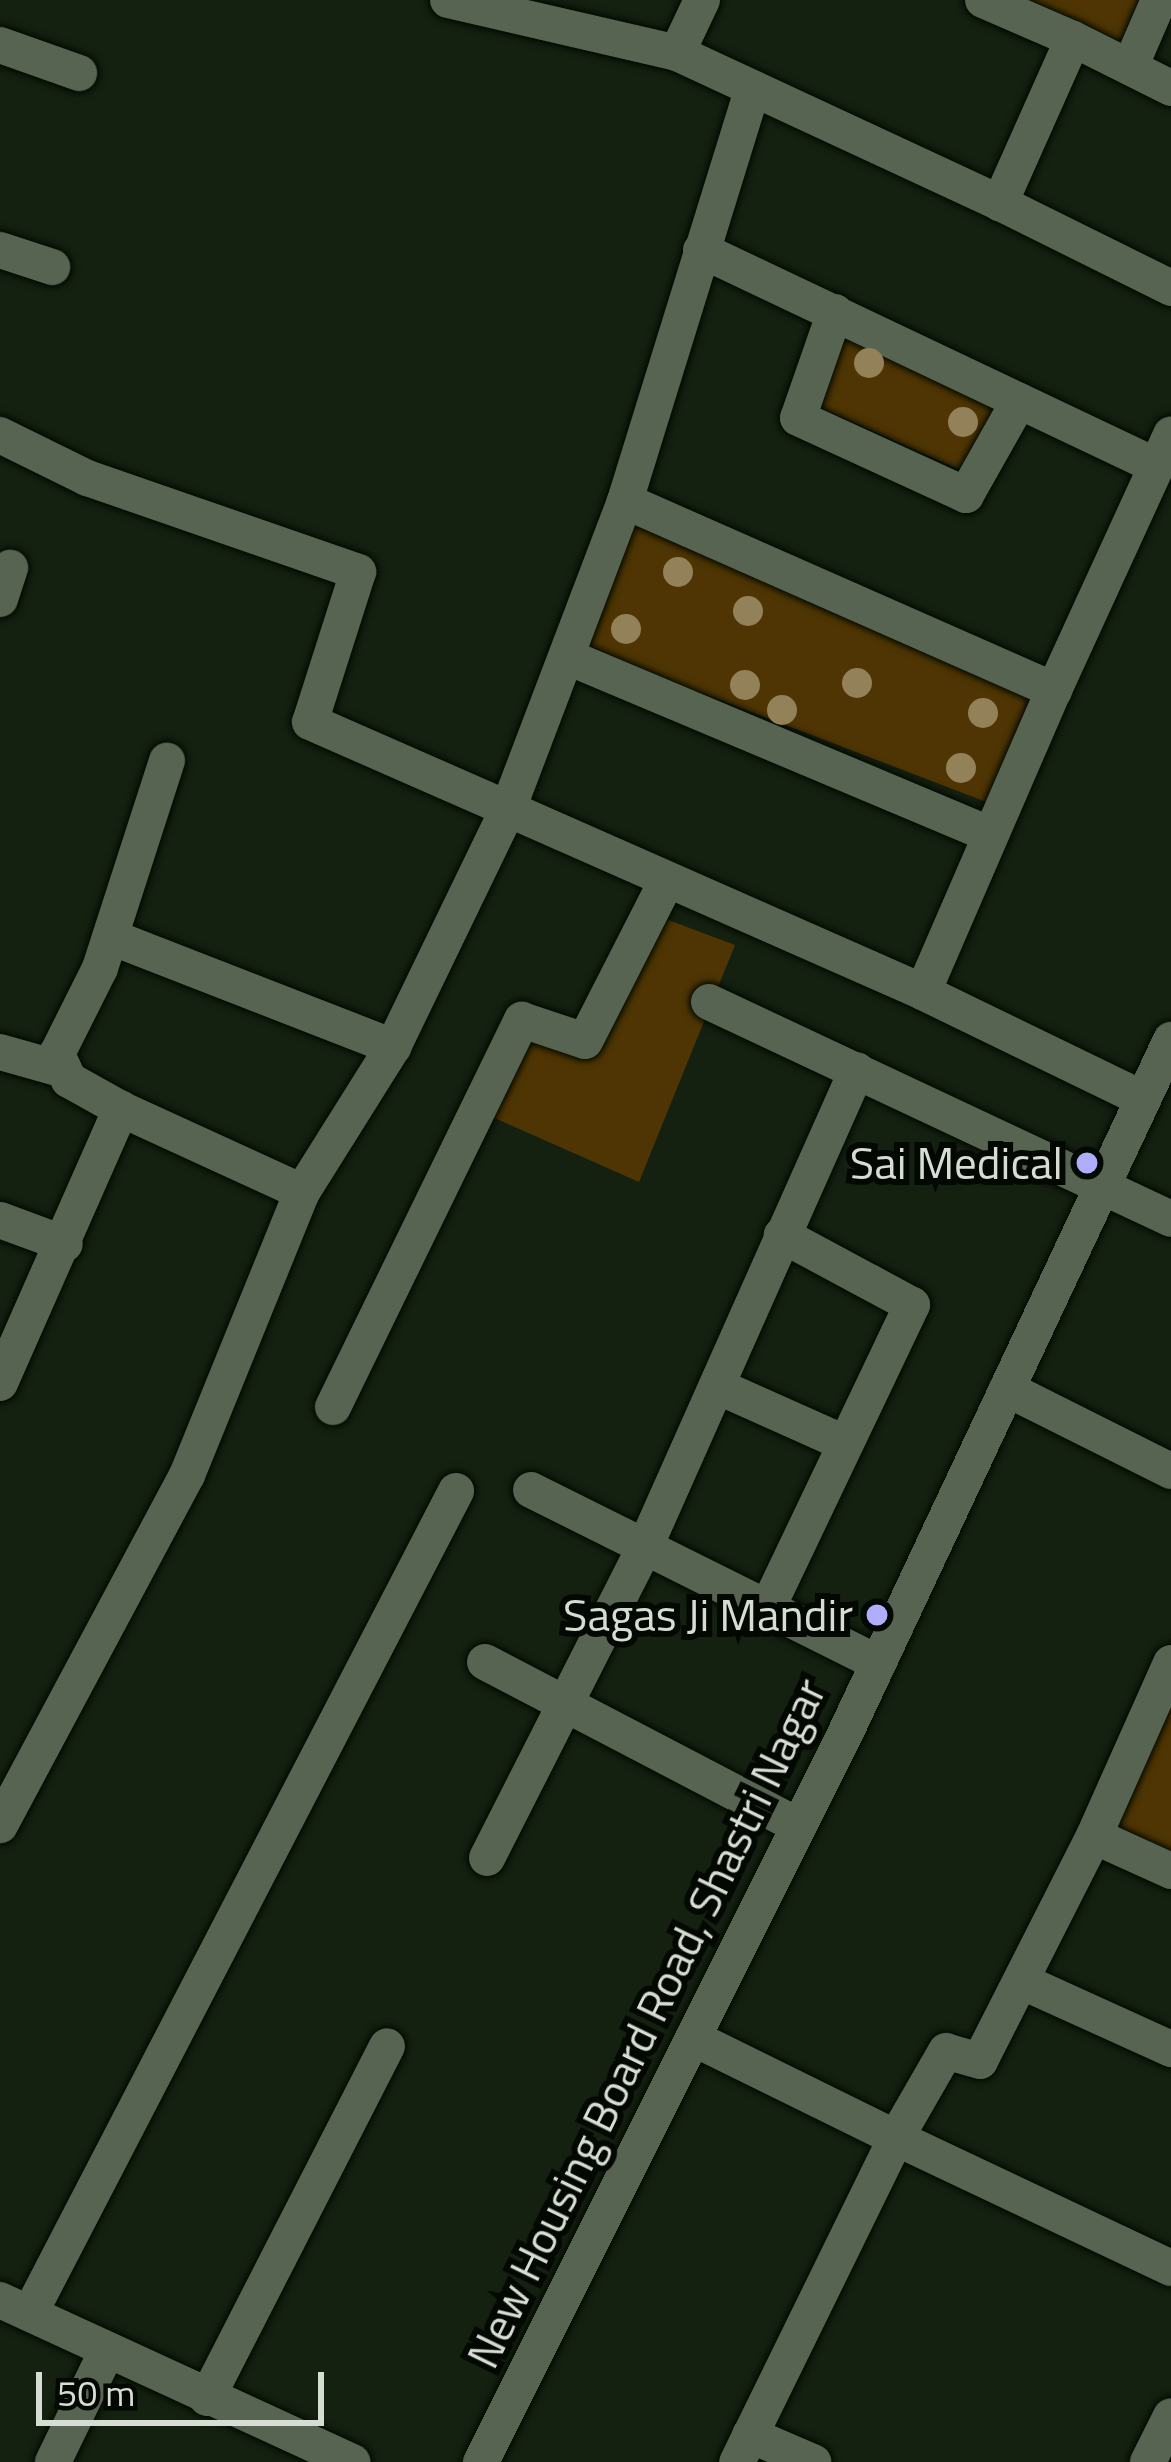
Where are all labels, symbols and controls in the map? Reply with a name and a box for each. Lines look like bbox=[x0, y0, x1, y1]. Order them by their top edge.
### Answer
place label: Sai Medical bbox=[850, 1136, 1063, 1190]
marker: Sai Medical bbox=[1074, 1150, 1100, 1176]
place label: Sagas Ji Mandir bbox=[563, 1588, 853, 1642]
marker: Sagas Ji Mandir bbox=[864, 1602, 890, 1628]
street label: New Housing Board Road, Shastri Nagar bbox=[455, 1670, 837, 2376]
scale bar bbox=[42, 2348, 330, 2422]
text: 50 m bbox=[57, 2365, 135, 2420]

